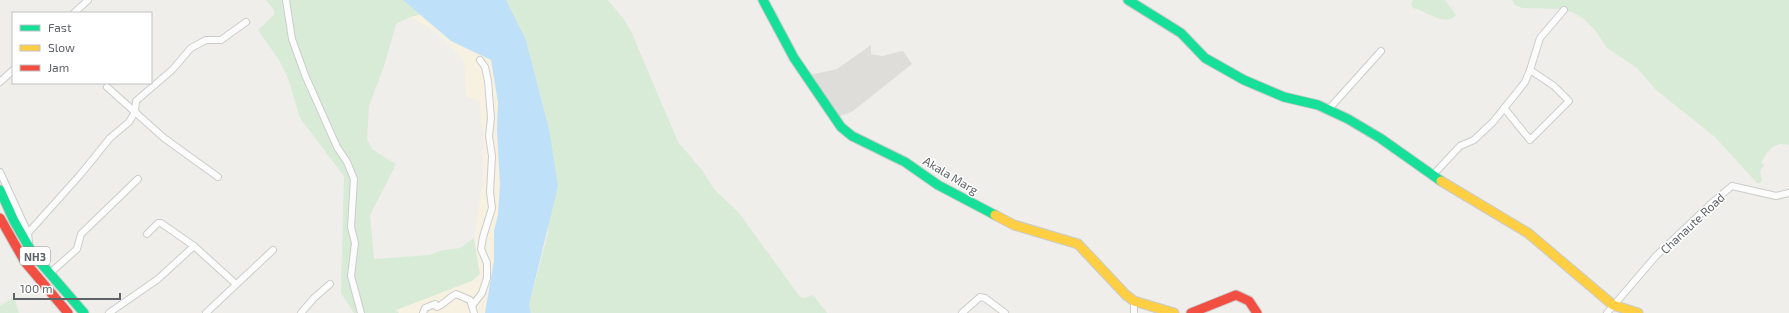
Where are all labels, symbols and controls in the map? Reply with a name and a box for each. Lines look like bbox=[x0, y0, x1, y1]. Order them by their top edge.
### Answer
legend bbox=[12, 12, 152, 84]
text: Fast bbox=[48, 20, 72, 34]
text: Slow bbox=[48, 40, 75, 54]
text: Jam bbox=[48, 60, 69, 74]
street label: Akala Marg bbox=[921, 153, 981, 197]
street label: Chanaute Road bbox=[1657, 190, 1727, 256]
road number: NH3 bbox=[20, 247, 50, 265]
scale bar bbox=[14, 275, 120, 301]
text: 100 m bbox=[20, 281, 52, 295]

